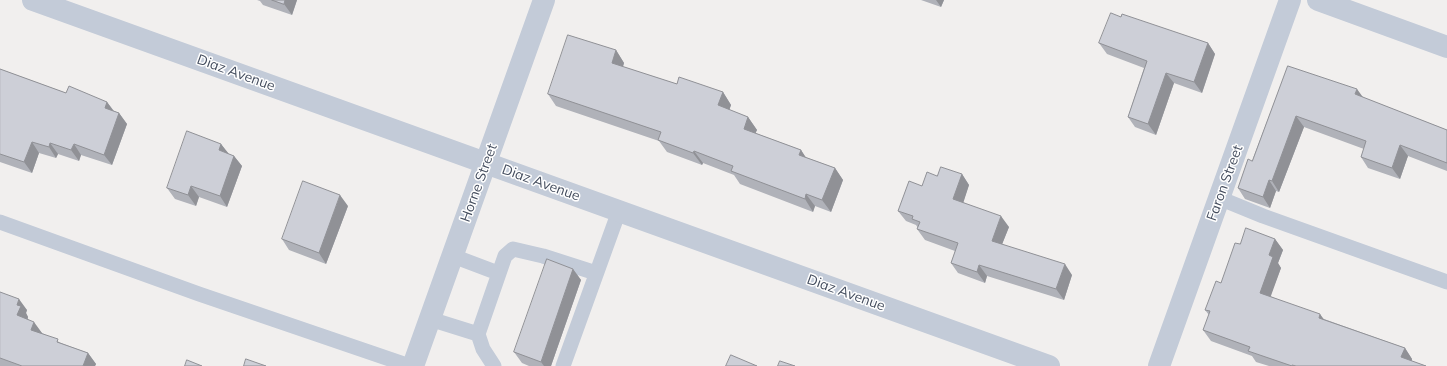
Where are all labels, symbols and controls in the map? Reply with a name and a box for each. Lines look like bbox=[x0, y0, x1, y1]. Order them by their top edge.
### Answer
street label: Diaz Avenue bbox=[195, 51, 277, 95]
street label: Horne Street bbox=[457, 142, 501, 224]
street label: Faron Street bbox=[1204, 143, 1246, 223]
street label: Diaz Avenue bbox=[500, 161, 582, 205]
street label: Diaz Avenue bbox=[805, 271, 887, 315]

